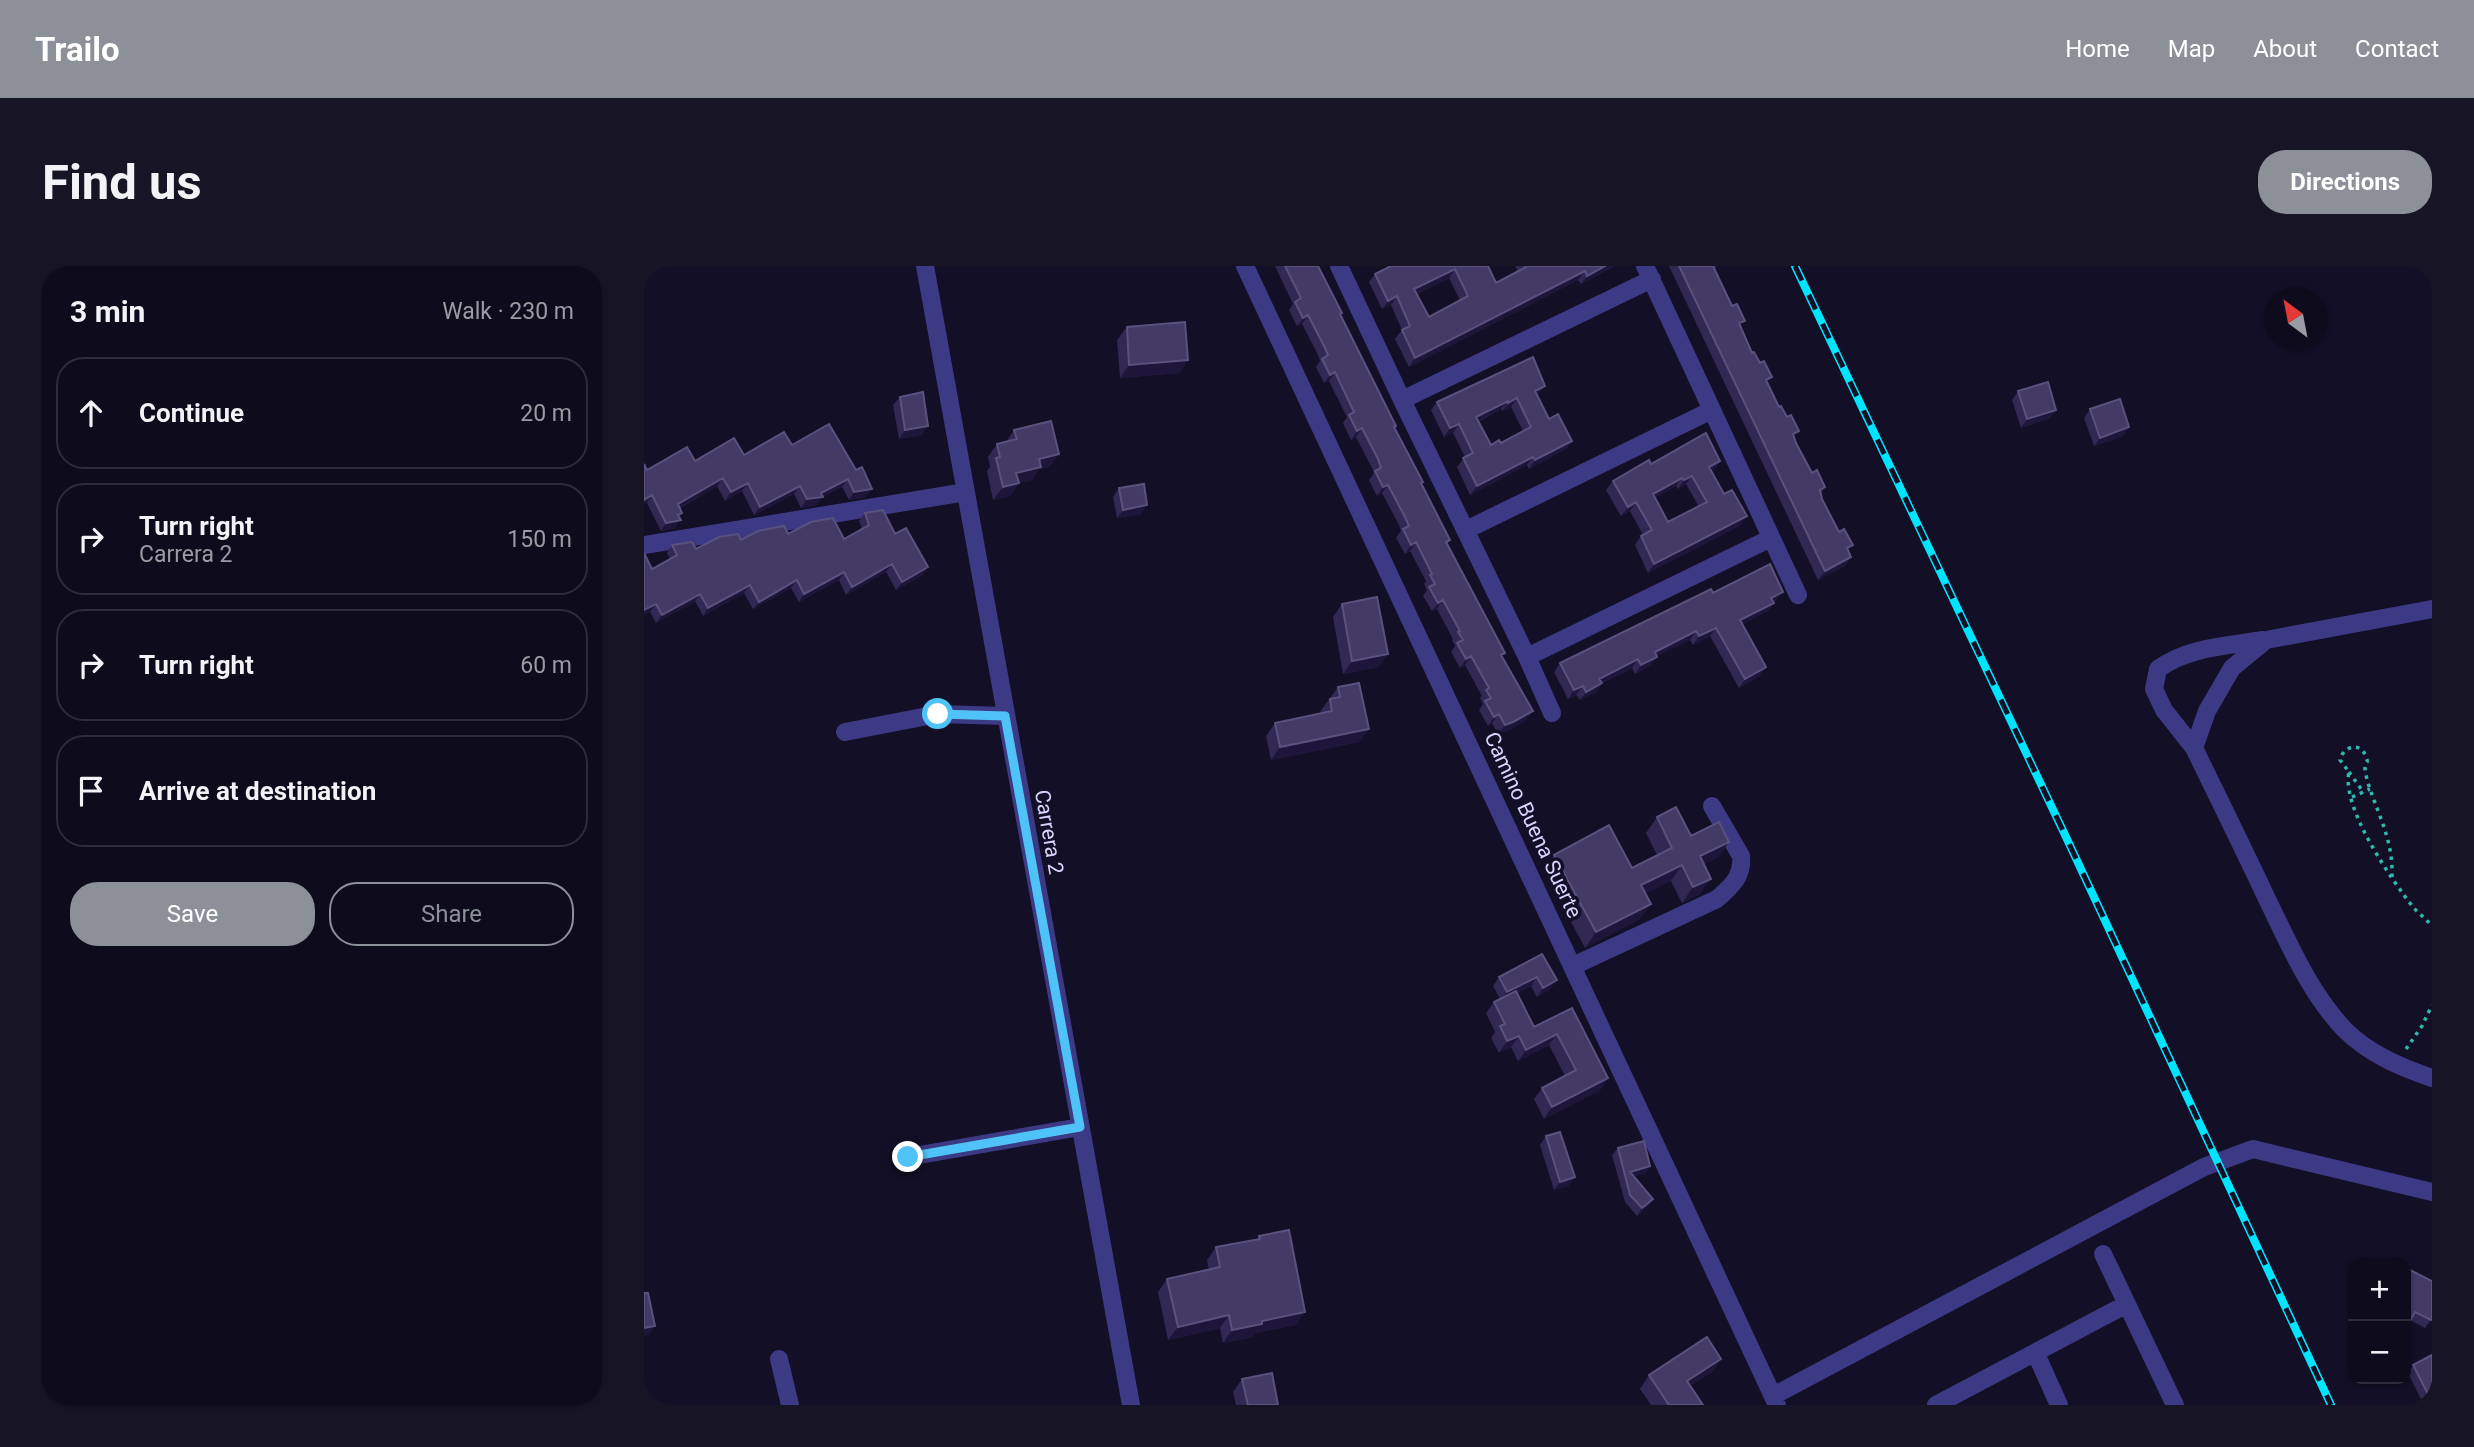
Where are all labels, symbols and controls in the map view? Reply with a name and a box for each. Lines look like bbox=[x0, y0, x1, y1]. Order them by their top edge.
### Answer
text: Trailo bbox=[35, 30, 120, 69]
text: Home bbox=[2065, 35, 2130, 63]
text: Map bbox=[2168, 35, 2215, 63]
text: About bbox=[2253, 35, 2317, 63]
text: Contact bbox=[2355, 35, 2439, 63]
button: Directions bbox=[2258, 150, 2432, 214]
text: Find us bbox=[42, 154, 202, 211]
north arrow bbox=[2264, 287, 2327, 350]
text: 3 min bbox=[70, 294, 145, 329]
text: Walk · 230 m bbox=[442, 298, 574, 325]
icon: ahead bbox=[72, 394, 110, 432]
text: Continue bbox=[139, 398, 244, 428]
text: 20 m bbox=[520, 400, 572, 427]
text: Turn right bbox=[139, 511, 254, 541]
icon: right bbox=[72, 520, 110, 558]
text: 150 m bbox=[507, 526, 572, 553]
text: Carrera 2 bbox=[139, 541, 233, 568]
icon: right bbox=[72, 646, 110, 684]
text: Turn right bbox=[139, 650, 254, 680]
text: 60 m bbox=[520, 652, 572, 679]
route start bbox=[922, 698, 953, 729]
street label: Camino Buena Suerte bbox=[1479, 728, 1587, 922]
icon: arrive bbox=[72, 772, 110, 810]
text: Arrive at destination bbox=[139, 776, 376, 806]
street label: Carrera 2 bbox=[1030, 788, 1068, 876]
button: Save bbox=[70, 882, 315, 946]
button: Share bbox=[329, 882, 574, 946]
route end bbox=[892, 1141, 923, 1172]
map controls bbox=[2348, 1258, 2411, 1384]
button: + bbox=[2348, 1258, 2411, 1321]
button: − bbox=[2348, 1321, 2411, 1384]

